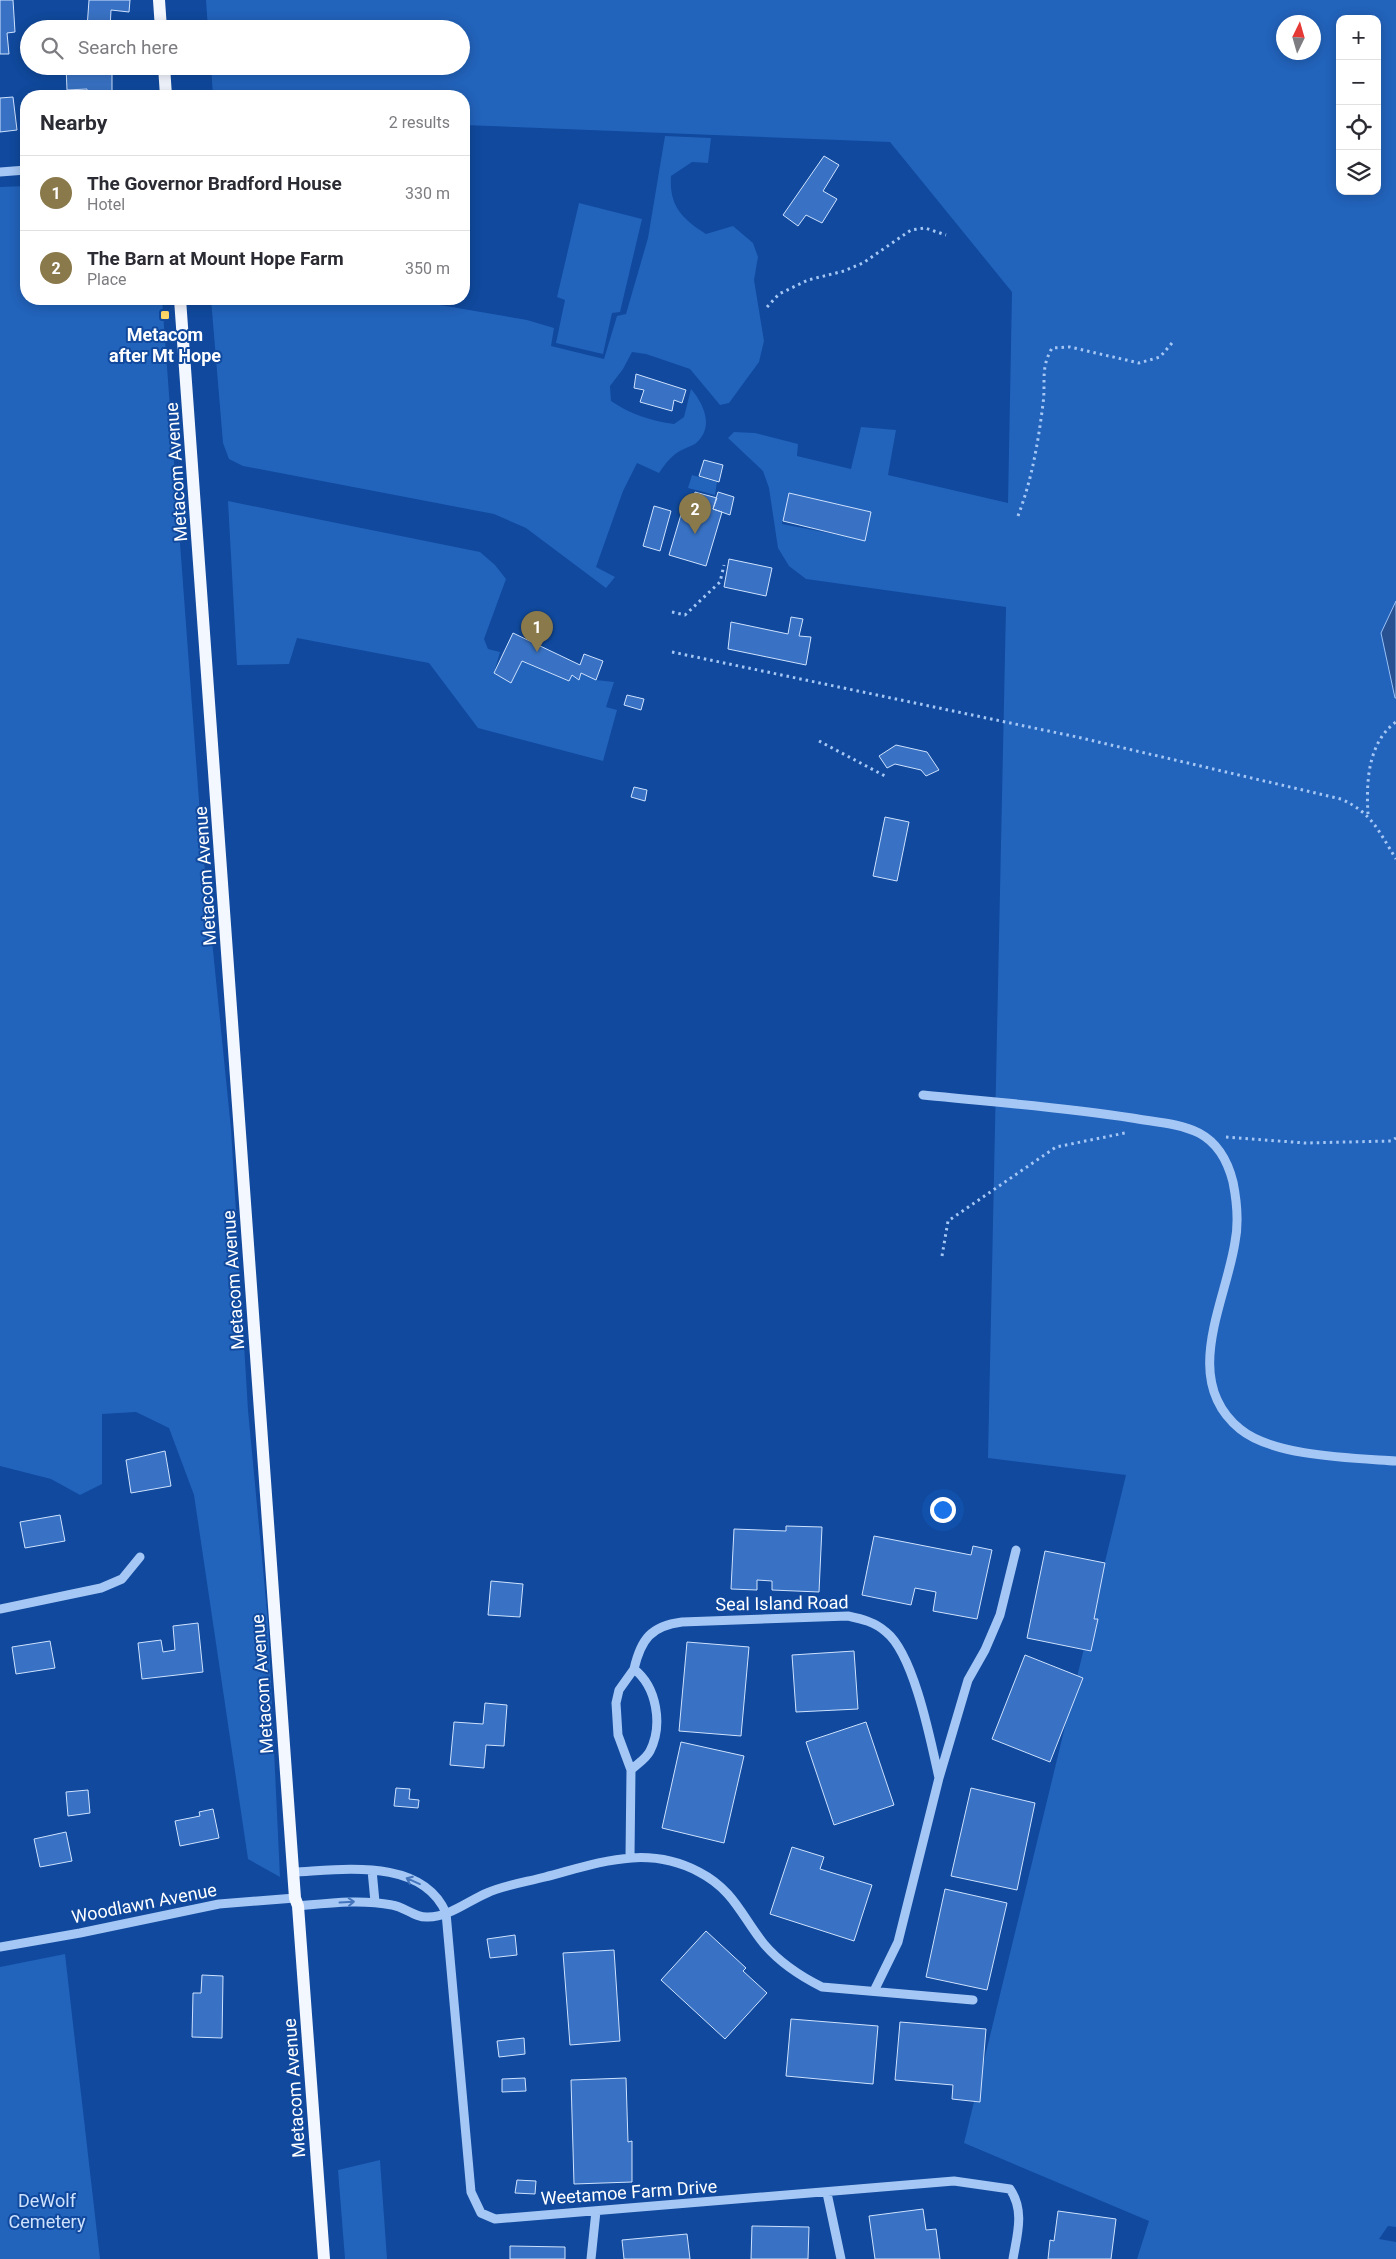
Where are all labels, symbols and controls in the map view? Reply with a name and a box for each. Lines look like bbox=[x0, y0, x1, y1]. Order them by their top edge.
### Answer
north arrow bbox=[1276, 15, 1321, 60]
map controls bbox=[1336, 15, 1381, 195]
button: + bbox=[1336, 15, 1381, 60]
search box bbox=[20, 20, 470, 75]
icon: search bbox=[38, 34, 66, 62]
text: Search here bbox=[78, 36, 178, 59]
button: − bbox=[1336, 60, 1381, 105]
button: locate bbox=[1336, 105, 1381, 150]
text: Nearby bbox=[40, 111, 107, 135]
text: 2 results bbox=[389, 113, 450, 132]
button: layers bbox=[1336, 150, 1381, 195]
text: The Governor Bradford House bbox=[87, 172, 342, 195]
text: 1 bbox=[51, 184, 61, 203]
text: 330 m bbox=[405, 184, 450, 203]
text: Hotel bbox=[87, 195, 125, 214]
text: The Barn at Mount Hope Farm bbox=[87, 247, 344, 270]
text: 2 bbox=[51, 259, 61, 278]
text: 350 m bbox=[405, 259, 450, 278]
text: Place bbox=[87, 270, 127, 289]
marker: Metacom after Mt Hope bbox=[159, 309, 171, 321]
place label: Metacom after Mt Hope bbox=[109, 324, 221, 366]
street label: Metacom Avenue bbox=[161, 402, 191, 542]
pin: 2 bbox=[679, 493, 711, 534]
pin: 1 bbox=[521, 611, 553, 652]
street label: Metacom Avenue bbox=[190, 806, 220, 946]
street label: Metacom Avenue bbox=[218, 1210, 248, 1350]
your location bbox=[930, 1497, 956, 1523]
street label: Seal Island Road bbox=[715, 1591, 849, 1615]
street label: Metacom Avenue bbox=[247, 1614, 277, 1754]
one-way arrow bbox=[406, 1875, 421, 1885]
street label: Woodlawn Avenue bbox=[70, 1879, 218, 1927]
one-way arrow bbox=[338, 1897, 354, 1907]
street label: Metacom Avenue bbox=[279, 2018, 309, 2158]
street label: Weetamoe Farm Drive bbox=[540, 2175, 718, 2209]
park label: DeWolf Cemetery bbox=[9, 2190, 86, 2232]

